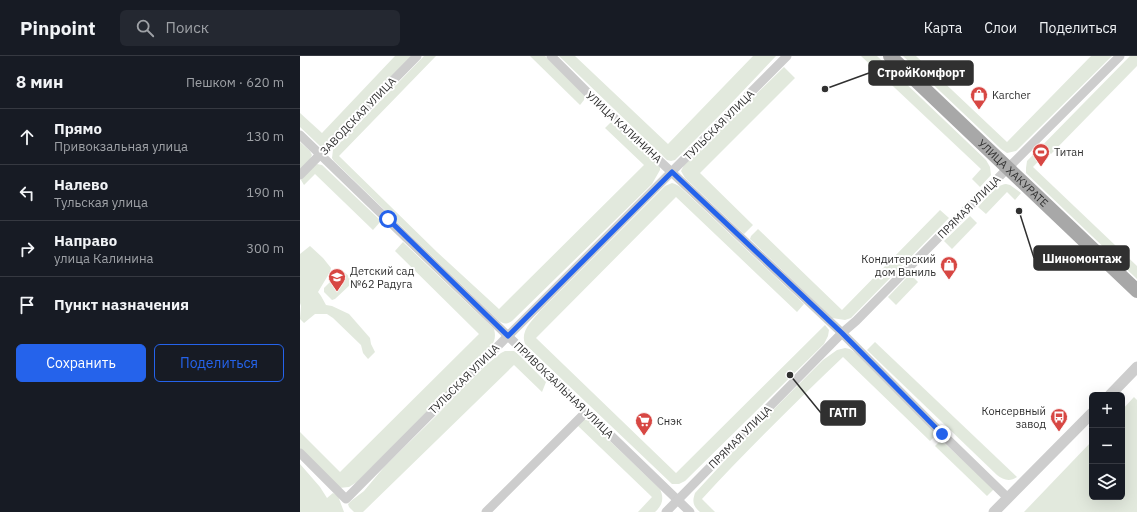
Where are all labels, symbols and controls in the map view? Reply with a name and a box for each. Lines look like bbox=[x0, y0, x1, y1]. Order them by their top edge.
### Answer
search box bbox=[120, 10, 400, 46]
text: Pinpoint bbox=[20, 16, 96, 40]
icon: search bbox=[134, 17, 156, 39]
text: Поиск bbox=[166, 18, 209, 37]
text: Карта bbox=[924, 19, 962, 37]
text: Слои bbox=[984, 19, 1017, 37]
text: Поделиться bbox=[1039, 19, 1117, 37]
callout: СтройКомфорт bbox=[869, 61, 973, 85]
text: СтройКомфорт bbox=[877, 65, 965, 80]
text: 8 мин bbox=[16, 71, 63, 93]
text: Пешком · 620 m bbox=[186, 74, 284, 91]
street label: ЗАВОДСКАЯ УЛИЦА bbox=[317, 74, 399, 158]
shop icon: Karcher bbox=[969, 85, 989, 110]
street label: ТУЛЬСКАЯ УЛИЦА bbox=[681, 87, 757, 163]
street label: УЛИЦА КАЛИНИНА bbox=[583, 88, 665, 166]
place label: Karcher bbox=[992, 88, 1031, 102]
text: Прямо bbox=[54, 119, 102, 138]
icon: ahead bbox=[16, 126, 38, 148]
text: 130 m bbox=[246, 128, 284, 145]
street label: УЛИЦА ХАКУРАТЕ bbox=[975, 136, 1051, 210]
text: Привокзальная улица bbox=[54, 138, 188, 155]
sports icon: Титан bbox=[1031, 142, 1051, 167]
place label: Титан bbox=[1054, 145, 1084, 159]
street label: ПРЯМАЯ УЛИЦА bbox=[935, 173, 1003, 241]
text: Налево bbox=[54, 175, 108, 194]
icon: left bbox=[16, 182, 38, 204]
text: 190 m bbox=[246, 184, 284, 201]
text: Тульская улица bbox=[54, 194, 148, 211]
route start bbox=[379, 210, 397, 228]
text: Направо bbox=[54, 231, 117, 250]
icon: right bbox=[16, 238, 38, 260]
text: 300 m bbox=[246, 240, 284, 257]
callout: Шиномонтаж bbox=[1034, 246, 1129, 270]
text: улица Калинина bbox=[54, 250, 154, 267]
text: Шиномонтаж bbox=[1042, 251, 1122, 266]
place label: Кондитерский дом Ваниль bbox=[861, 252, 936, 279]
shop icon: Кондитерский дом Ваниль bbox=[939, 255, 959, 280]
place label: Детский сад №62 Радуга bbox=[350, 264, 415, 291]
school or university icon: Детский сад №62 Радуга bbox=[327, 267, 347, 292]
icon: arrive bbox=[16, 294, 38, 316]
text: Пункт назначения bbox=[54, 295, 189, 314]
street label: ПРИВОКЗАЛЬНАЯ УЛИЦА bbox=[511, 339, 617, 441]
street label: ТУЛЬСКАЯ УЛИЦА bbox=[426, 341, 502, 417]
button: Сохранить bbox=[16, 344, 146, 382]
button: Поделиться bbox=[154, 344, 284, 382]
map controls bbox=[1089, 392, 1125, 500]
button: + bbox=[1089, 392, 1125, 428]
callout: ГАТП bbox=[821, 401, 865, 425]
street label: ПРЯМАЯ УЛИЦА bbox=[706, 403, 774, 471]
place label: Консервный завод bbox=[981, 404, 1046, 431]
text: ГАТП bbox=[829, 405, 857, 420]
bus stop icon: Консервный завод bbox=[1049, 407, 1069, 432]
supermarket icon: Снэк bbox=[634, 411, 654, 436]
place label: Снэк bbox=[657, 414, 682, 428]
route end bbox=[933, 425, 951, 443]
button: − bbox=[1089, 428, 1125, 464]
button: layers bbox=[1089, 464, 1125, 500]

